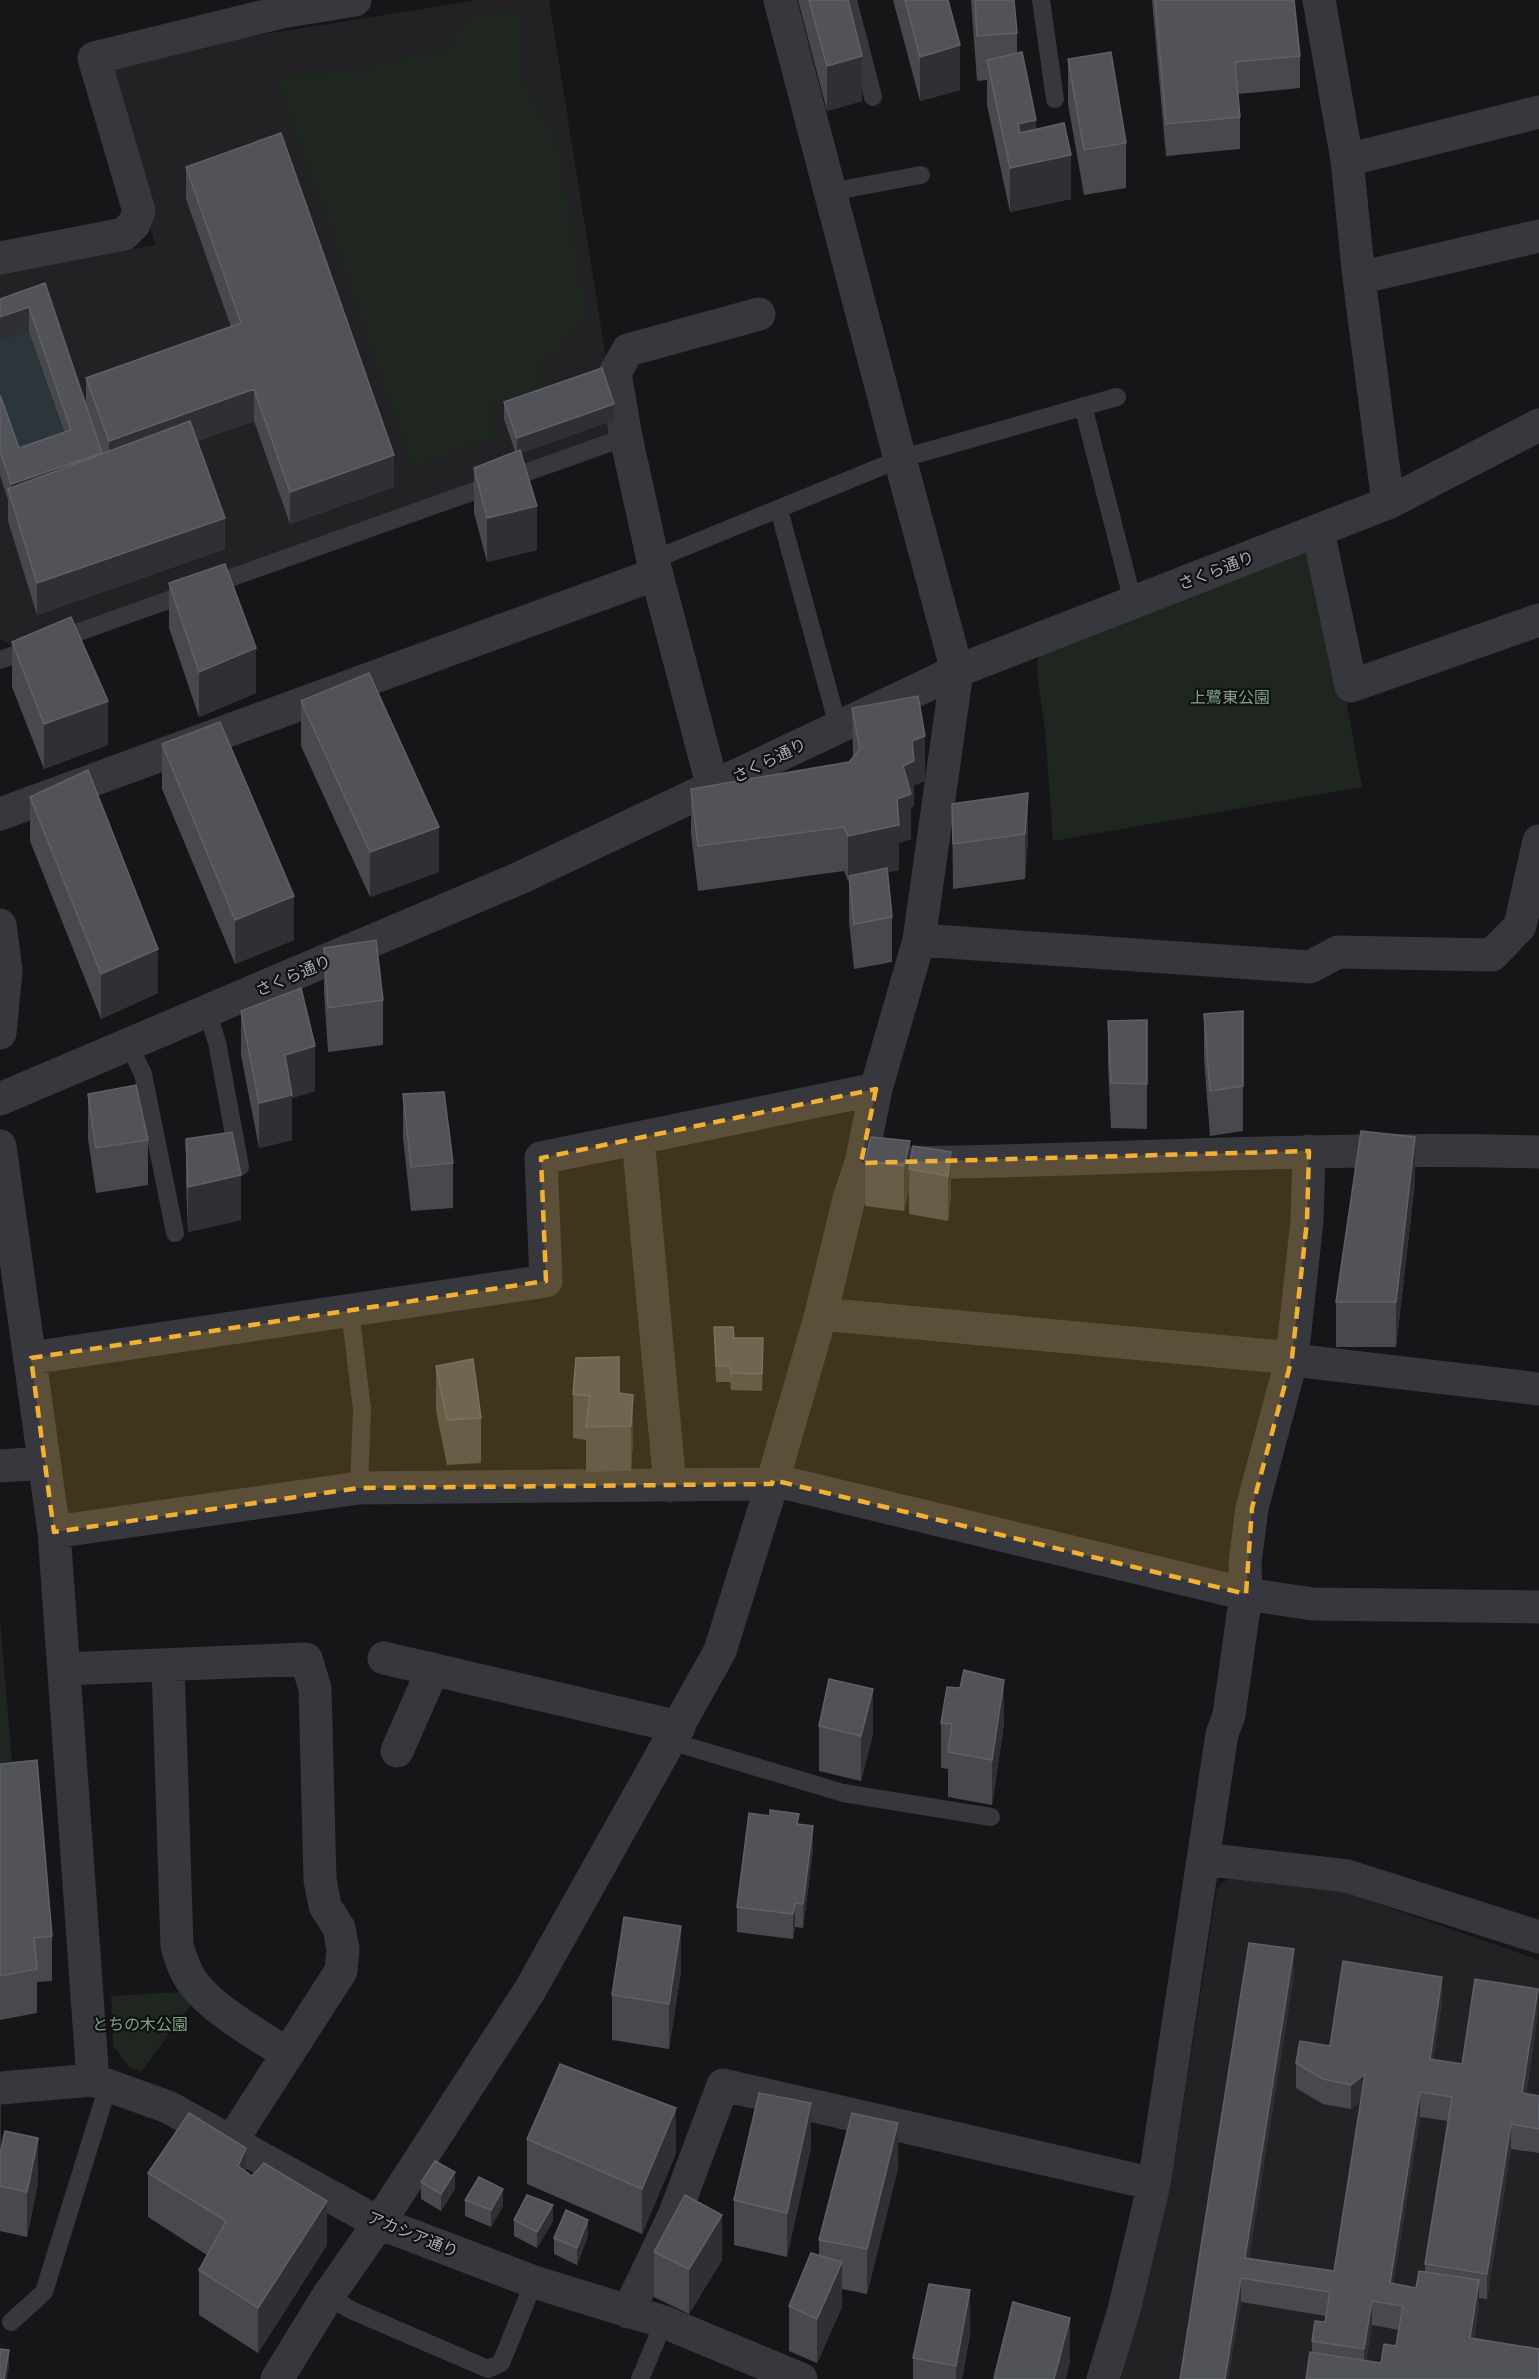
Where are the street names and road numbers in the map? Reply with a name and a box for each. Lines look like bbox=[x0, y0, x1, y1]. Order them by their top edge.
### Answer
street label: さくら通り bbox=[1175, 545, 1258, 596]
street label: さくら通り bbox=[728, 733, 810, 788]
street label: さくら通り bbox=[252, 949, 335, 1002]
street label: アカシア通り bbox=[364, 2206, 462, 2263]

